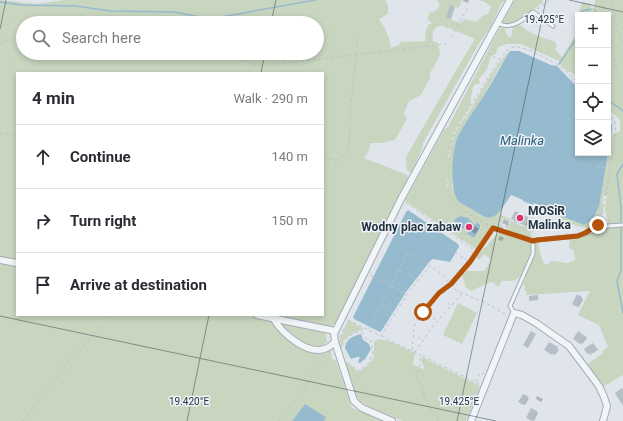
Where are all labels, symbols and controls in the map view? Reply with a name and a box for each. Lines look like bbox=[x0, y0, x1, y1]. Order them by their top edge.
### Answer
map controls bbox=[575, 12, 611, 156]
button: + bbox=[575, 12, 611, 48]
text: 19.425°E bbox=[524, 14, 564, 25]
search box bbox=[16, 16, 324, 60]
icon: search bbox=[30, 27, 52, 49]
text: Search here bbox=[62, 29, 141, 47]
button: − bbox=[575, 48, 611, 84]
button: locate bbox=[575, 84, 611, 120]
text: 4 min bbox=[32, 88, 75, 108]
text: Walk · 290 m bbox=[233, 91, 308, 106]
button: layers bbox=[575, 120, 611, 156]
water label: Malinka bbox=[500, 133, 544, 148]
icon: ahead bbox=[32, 146, 54, 168]
text: Continue bbox=[70, 148, 131, 166]
text: 140 m bbox=[271, 149, 308, 164]
place label: MOSiR Malinka bbox=[528, 204, 571, 232]
icon: right bbox=[32, 210, 54, 232]
text: Turn right bbox=[70, 212, 136, 230]
text: 150 m bbox=[271, 213, 308, 228]
marker: MOSiR Malinka bbox=[515, 213, 525, 223]
route end bbox=[589, 216, 607, 234]
place label: Wodny plac zabaw bbox=[361, 220, 461, 234]
marker: Wodny plac zabaw bbox=[464, 222, 474, 232]
icon: arrive bbox=[32, 274, 54, 296]
text: Arrive at destination bbox=[70, 276, 207, 294]
route start bbox=[414, 303, 432, 321]
text: 19.420°E bbox=[169, 396, 209, 407]
text: 19.425°E bbox=[439, 396, 479, 407]

